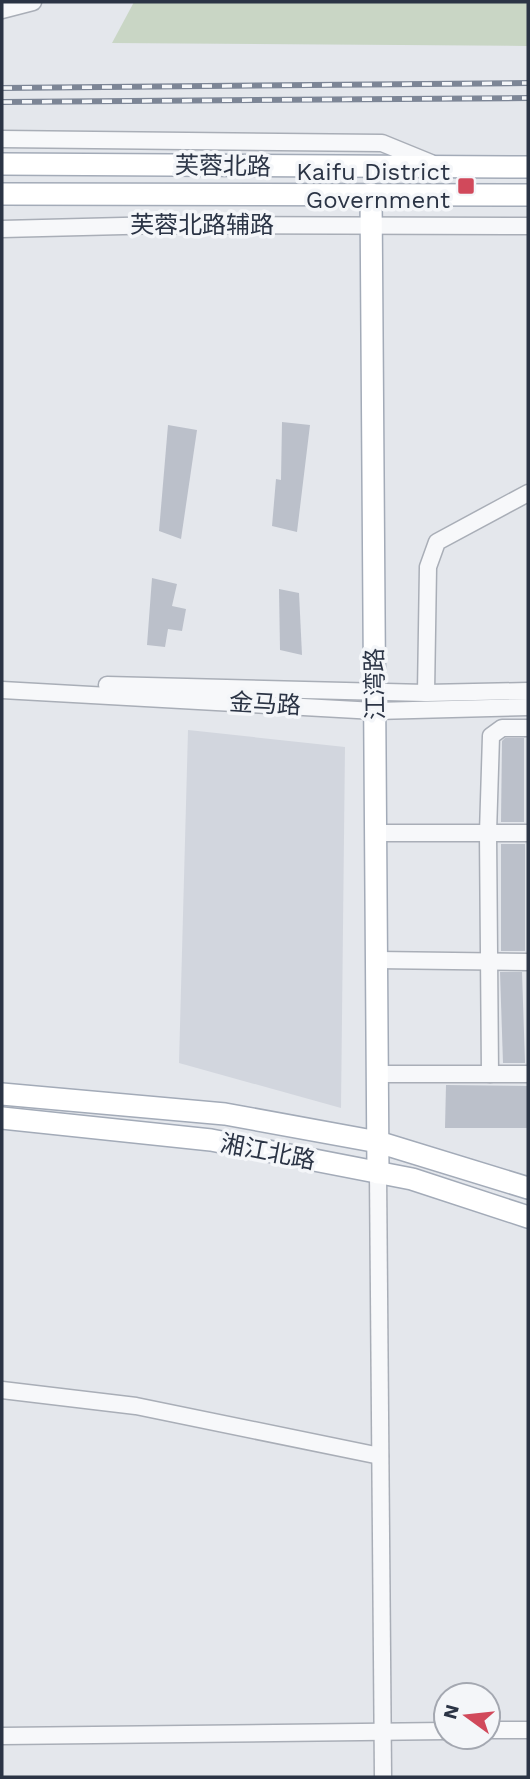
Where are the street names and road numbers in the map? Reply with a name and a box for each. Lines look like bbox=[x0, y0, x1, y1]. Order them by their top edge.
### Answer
street label: 芙蓉北路 bbox=[175, 151, 271, 181]
street label: 芙蓉北路辅路 bbox=[130, 211, 274, 239]
street label: 江湾路 bbox=[360, 648, 390, 720]
street label: 金马路 bbox=[228, 688, 302, 720]
street label: 湘江北路 bbox=[218, 1129, 318, 1175]

